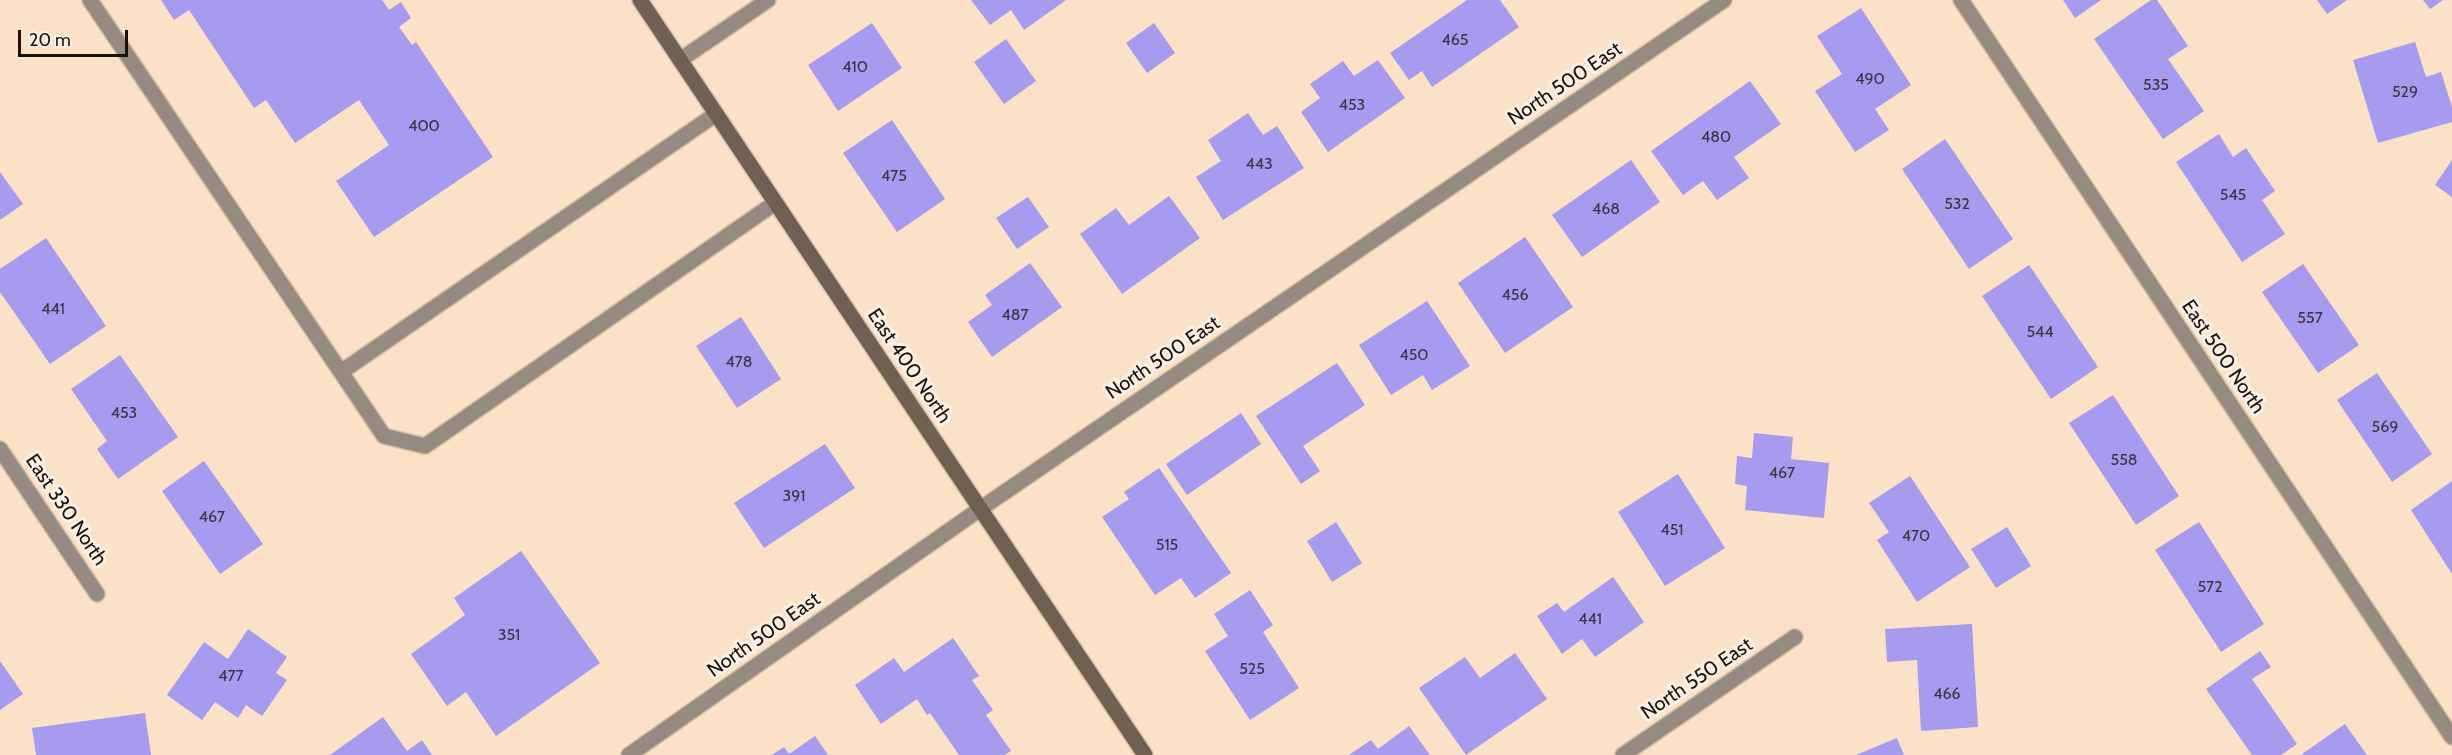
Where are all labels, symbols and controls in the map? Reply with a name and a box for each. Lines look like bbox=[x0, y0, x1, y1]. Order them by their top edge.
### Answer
scale bar bbox=[21, 18, 130, 56]
text: 20 m bbox=[29, 29, 71, 51]
house number: 465 bbox=[1442, 30, 1468, 50]
street label: North 500 East bbox=[1504, 37, 1626, 131]
house number: 410 bbox=[842, 57, 868, 77]
house number: 490 bbox=[1855, 69, 1885, 89]
house number: 535 bbox=[2143, 75, 2169, 95]
house number: 529 bbox=[2392, 82, 2418, 102]
house number: 453 bbox=[1339, 95, 1365, 115]
house number: 400 bbox=[408, 116, 440, 136]
house number: 480 bbox=[1701, 127, 1731, 147]
house number: 443 bbox=[1245, 154, 1273, 174]
house number: 475 bbox=[881, 166, 907, 186]
house number: 545 bbox=[2220, 185, 2246, 205]
house number: 532 bbox=[1944, 194, 1970, 214]
house number: 468 bbox=[1592, 199, 1620, 219]
house number: 456 bbox=[1502, 285, 1528, 305]
street label: East 500 North bbox=[2176, 296, 2270, 418]
house number: 441 bbox=[41, 299, 65, 319]
street label: East 400 North bbox=[862, 304, 956, 428]
house number: 487 bbox=[1002, 305, 1028, 325]
house number: 557 bbox=[2297, 308, 2323, 328]
street label: North 500 East bbox=[1102, 311, 1224, 405]
house number: 544 bbox=[2026, 322, 2054, 342]
house number: 450 bbox=[1399, 345, 1429, 365]
house number: 478 bbox=[726, 352, 752, 372]
house number: 453 bbox=[111, 403, 137, 423]
house number: 569 bbox=[2372, 417, 2398, 437]
street label: East 330 North bbox=[20, 450, 112, 570]
house number: 558 bbox=[2110, 450, 2138, 470]
house number: 467 bbox=[1769, 463, 1795, 483]
house number: 391 bbox=[783, 486, 805, 506]
house number: 467 bbox=[199, 507, 225, 527]
house number: 451 bbox=[1660, 520, 1684, 540]
house number: 470 bbox=[1902, 526, 1930, 546]
house number: 515 bbox=[1156, 535, 1178, 555]
house number: 572 bbox=[2197, 577, 2223, 597]
street label: North 500 East bbox=[703, 587, 825, 683]
house number: 441 bbox=[1578, 609, 1602, 629]
house number: 351 bbox=[498, 625, 520, 645]
street label: North 550 East bbox=[1637, 633, 1757, 725]
house number: 525 bbox=[1239, 659, 1265, 679]
house number: 477 bbox=[218, 666, 244, 686]
house number: 466 bbox=[1933, 684, 1961, 704]

